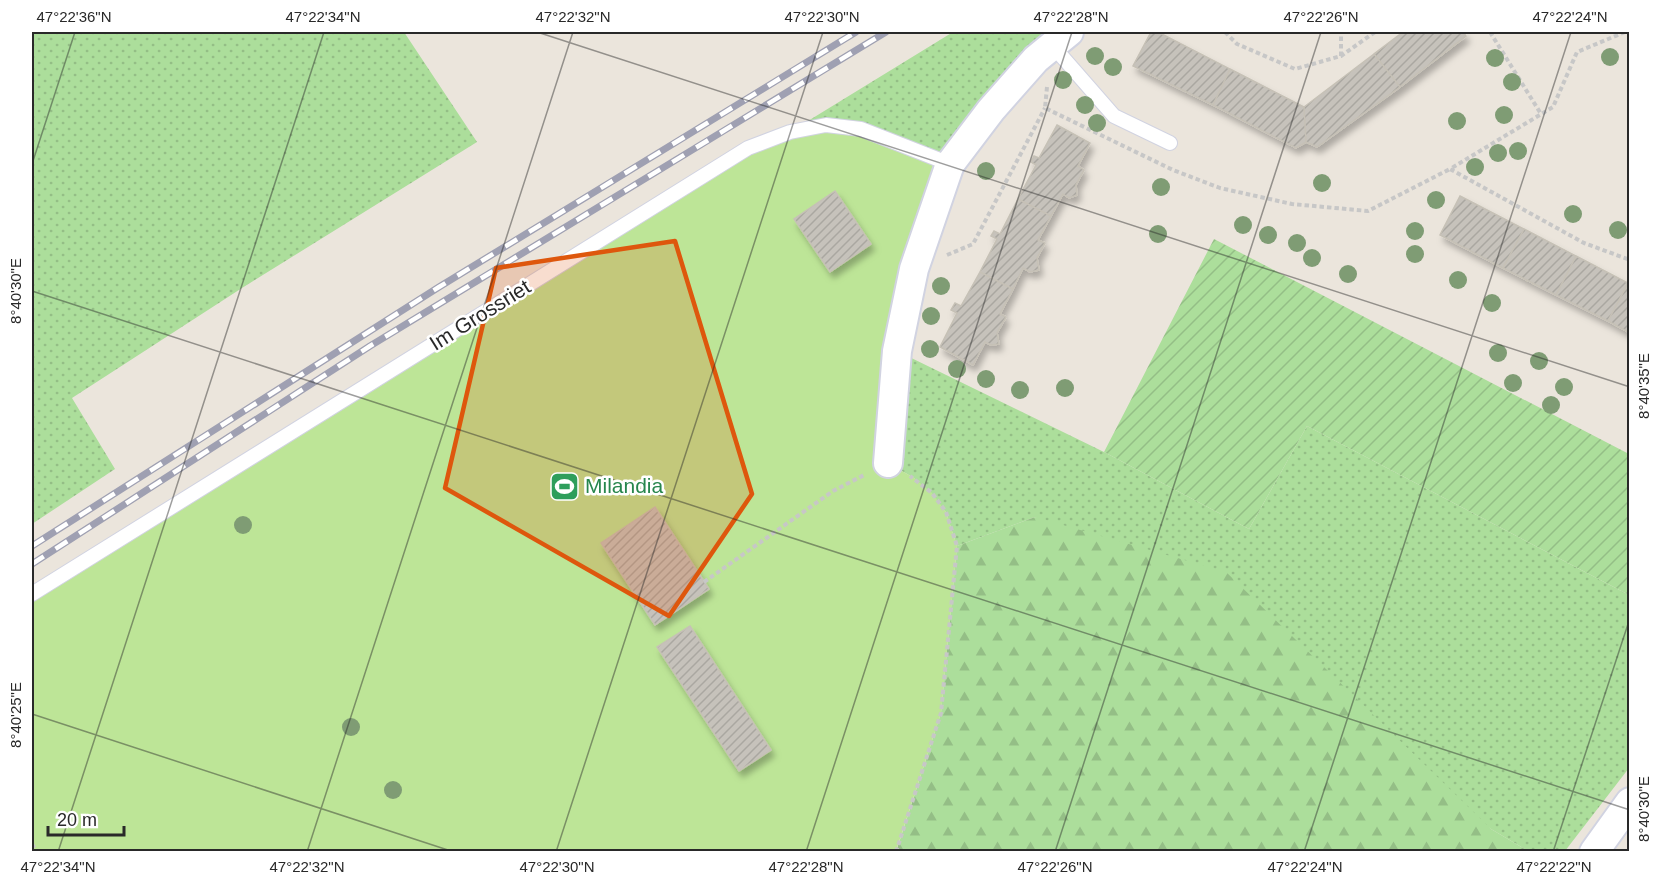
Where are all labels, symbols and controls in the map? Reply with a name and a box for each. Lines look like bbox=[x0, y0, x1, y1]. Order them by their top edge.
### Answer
text: 47°22'36"N bbox=[36, 8, 112, 25]
text: 47°22'34"N bbox=[285, 8, 361, 25]
text: 47°22'32"N bbox=[535, 8, 611, 25]
text: 47°22'30"N bbox=[784, 8, 860, 25]
text: 47°22'28"N bbox=[1033, 8, 1109, 25]
text: 47°22'26"N bbox=[1283, 8, 1359, 25]
text: 47°22'24"N bbox=[1532, 8, 1608, 25]
text: 8°40'30"E bbox=[7, 258, 24, 324]
street label: Im Grossriet bbox=[425, 274, 534, 355]
text: 8°40'35"E bbox=[1635, 353, 1652, 419]
sports icon: Milandia bbox=[548, 470, 580, 502]
place label: Milandia bbox=[585, 474, 664, 497]
text: 8°40'25"E bbox=[7, 682, 24, 748]
text: 8°40'30"E bbox=[1635, 776, 1652, 842]
scale bar bbox=[48, 799, 124, 837]
text: 20 m bbox=[57, 810, 97, 830]
text: 47°22'34"N bbox=[20, 858, 96, 875]
text: 47°22'32"N bbox=[269, 858, 345, 875]
text: 47°22'30"N bbox=[519, 858, 595, 875]
text: 47°22'28"N bbox=[768, 858, 844, 875]
text: 47°22'26"N bbox=[1017, 858, 1093, 875]
text: 47°22'24"N bbox=[1267, 858, 1343, 875]
text: 47°22'22"N bbox=[1516, 858, 1592, 875]

